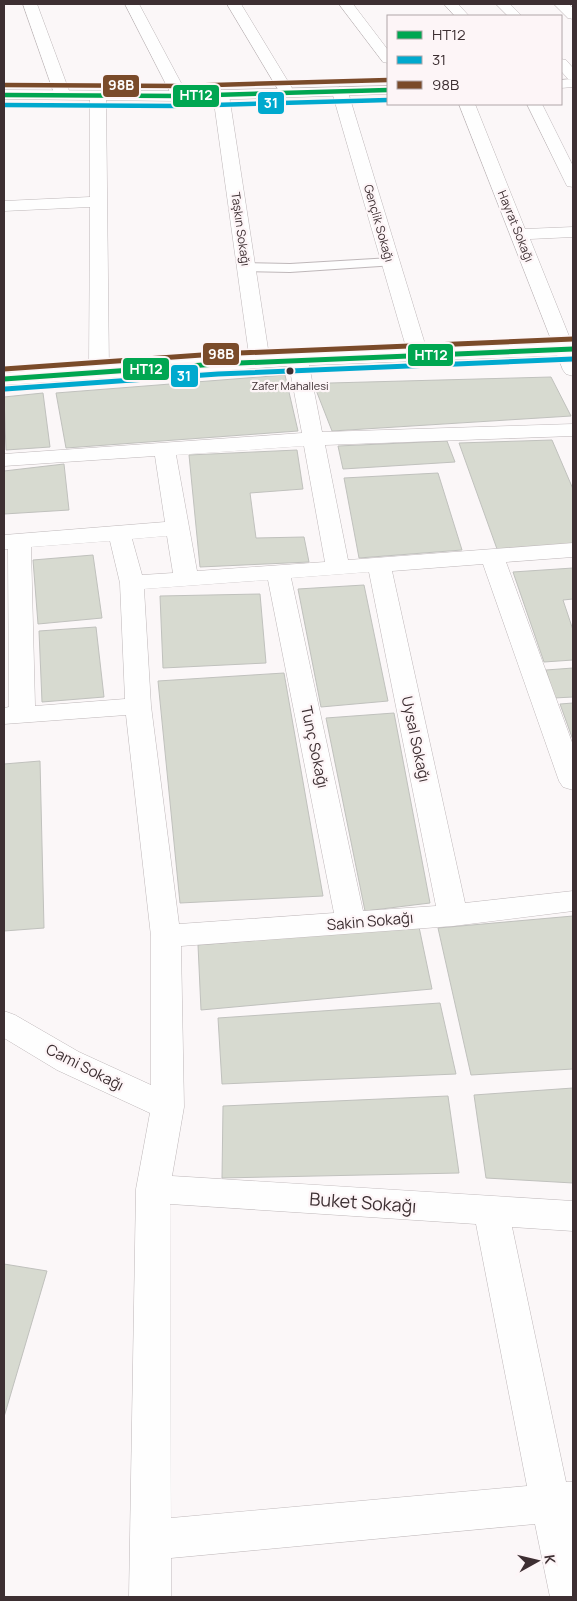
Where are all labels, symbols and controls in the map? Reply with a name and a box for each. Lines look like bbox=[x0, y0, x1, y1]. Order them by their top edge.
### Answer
legend bbox=[387, 15, 562, 105]
text: HT12 bbox=[432, 24, 466, 45]
text: 31 bbox=[432, 49, 446, 70]
line badge: 98B bbox=[102, 74, 140, 98]
text: 98B bbox=[432, 74, 459, 95]
text: 98B bbox=[108, 75, 134, 94]
line badge: HT12 bbox=[172, 84, 220, 108]
text: HT12 bbox=[179, 85, 213, 104]
line badge: 31 bbox=[257, 91, 285, 115]
text: 31 bbox=[264, 93, 278, 112]
street label: Gençlik Sokağı bbox=[360, 182, 398, 264]
street label: Hayrat Sokağı bbox=[494, 188, 538, 264]
street label: Taşkın Sokağı bbox=[227, 191, 255, 267]
line badge: 98B bbox=[202, 342, 240, 366]
line badge: HT12 bbox=[407, 343, 454, 367]
text: 98B bbox=[208, 344, 234, 363]
text: HT12 bbox=[414, 345, 448, 364]
line badge: HT12 bbox=[122, 357, 170, 381]
text: HT12 bbox=[129, 359, 163, 378]
line badge: 31 bbox=[170, 364, 199, 388]
text: 31 bbox=[177, 366, 191, 385]
marker: Zafer Mahallesi bbox=[285, 366, 295, 376]
place label: Zafer Mahallesi bbox=[251, 378, 329, 393]
street label: Uysal Sokağı bbox=[397, 694, 435, 784]
street label: Tunç Sokağı bbox=[296, 704, 334, 790]
street label: Sakin Sokağı bbox=[326, 907, 414, 935]
street label: Cami Sokağı bbox=[43, 1038, 127, 1096]
street label: Buket Sokağı bbox=[309, 1186, 417, 1218]
north arrow bbox=[512, 1536, 562, 1586]
text: K bbox=[540, 1553, 561, 1566]

